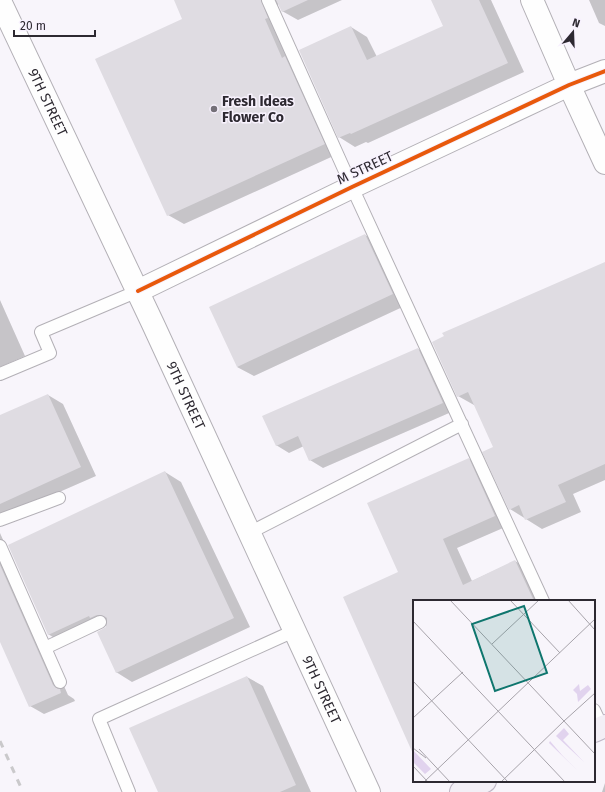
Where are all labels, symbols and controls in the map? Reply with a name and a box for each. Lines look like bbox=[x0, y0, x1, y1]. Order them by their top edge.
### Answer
scale bar bbox=[14, 12, 95, 38]
north arrow bbox=[553, 12, 593, 52]
text: N bbox=[571, 16, 582, 30]
text: 20 m bbox=[20, 19, 46, 33]
street label: 9TH STREET bbox=[25, 66, 72, 139]
place label: Fresh Ideas Flower Co bbox=[222, 93, 294, 126]
marker: Fresh Ideas Flower Co bbox=[209, 104, 219, 114]
street label: M STREET bbox=[334, 147, 396, 188]
street label: 9TH STREET bbox=[163, 359, 209, 433]
inset map bbox=[413, 600, 595, 782]
street label: 9TH STREET bbox=[299, 653, 345, 727]

